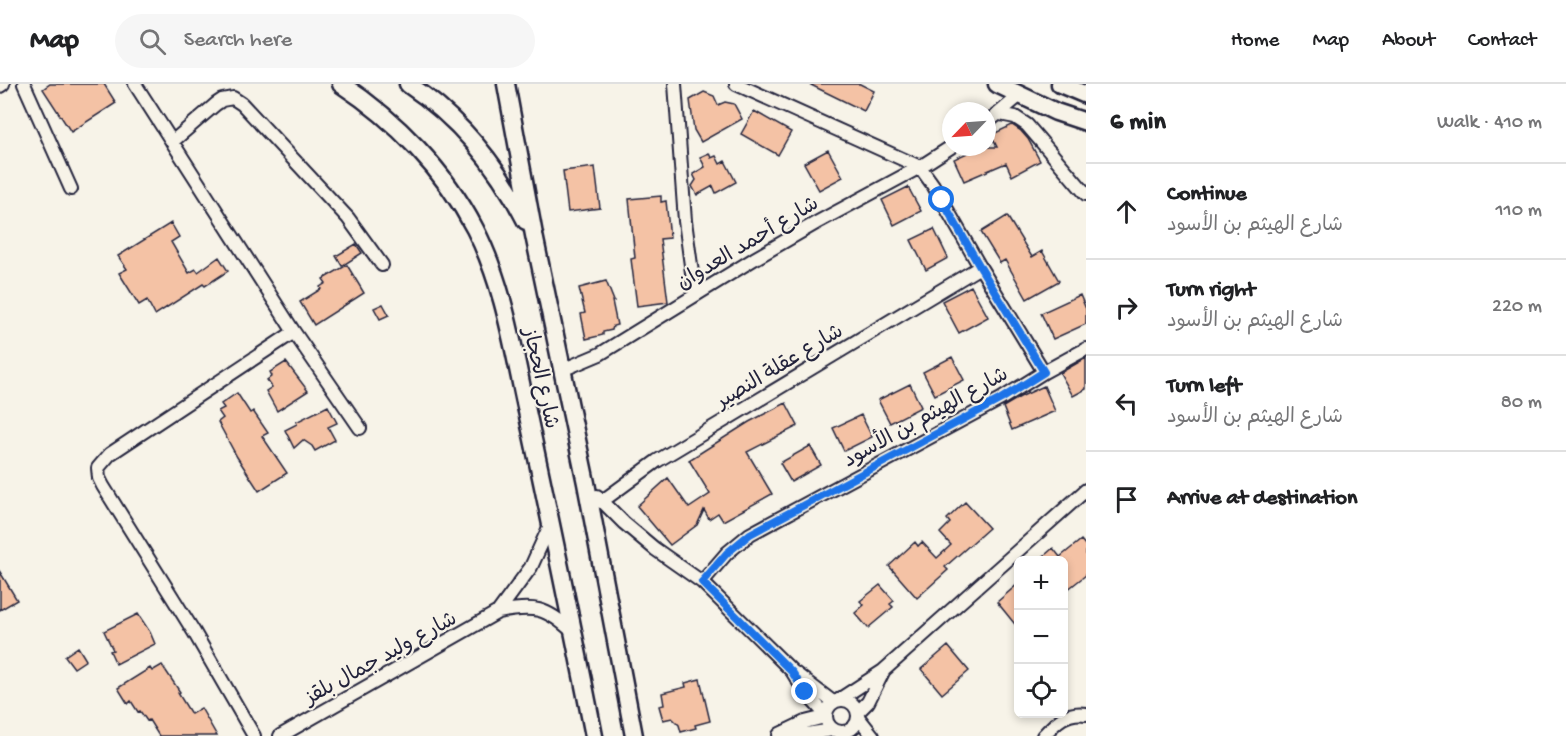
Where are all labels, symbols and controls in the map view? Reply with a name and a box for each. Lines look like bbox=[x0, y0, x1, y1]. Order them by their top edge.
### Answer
search box bbox=[115, 14, 535, 68]
text: Map bbox=[30, 25, 79, 58]
icon: search bbox=[136, 25, 169, 58]
text: Search here bbox=[184, 28, 292, 54]
text: Home bbox=[1231, 29, 1279, 54]
text: Map bbox=[1312, 29, 1349, 54]
text: About bbox=[1382, 29, 1435, 54]
text: Contact bbox=[1468, 29, 1536, 54]
north arrow bbox=[942, 102, 996, 156]
text: 6 min bbox=[1110, 108, 1166, 139]
text: Walk · 410 m bbox=[1437, 112, 1542, 135]
text: Continue bbox=[1167, 182, 1247, 208]
route start bbox=[928, 186, 954, 212]
street label: شارع أحمد العدوان bbox=[672, 190, 824, 297]
icon: ahead bbox=[1110, 195, 1143, 228]
text: 110 m bbox=[1496, 200, 1542, 223]
text: شارع الهيثم بن الأسود bbox=[1167, 215, 1343, 238]
text: Turn right bbox=[1167, 278, 1255, 304]
icon: right bbox=[1110, 291, 1143, 324]
text: 220 m bbox=[1492, 296, 1542, 319]
text: شارع الهيثم بن الأسود bbox=[1167, 311, 1343, 334]
street label: شارع عقلة النصير bbox=[711, 320, 849, 417]
street label: شارع الحجاز bbox=[514, 324, 562, 432]
street label: شارع الهيثم بن الأسود bbox=[837, 359, 1014, 475]
text: Turn left bbox=[1167, 374, 1241, 400]
icon: left bbox=[1110, 387, 1143, 420]
text: 80 m bbox=[1501, 392, 1542, 415]
text: شارع الهيثم بن الأسود bbox=[1167, 407, 1343, 430]
icon: arrive bbox=[1110, 483, 1143, 516]
text: Arrive at destination bbox=[1167, 486, 1357, 512]
map controls bbox=[1014, 556, 1068, 718]
button: + bbox=[1014, 556, 1068, 610]
street label: شارع وليد جمال بلقز bbox=[299, 608, 462, 713]
button: − bbox=[1014, 610, 1068, 664]
button: locate bbox=[1014, 664, 1068, 718]
route end bbox=[791, 678, 817, 704]

